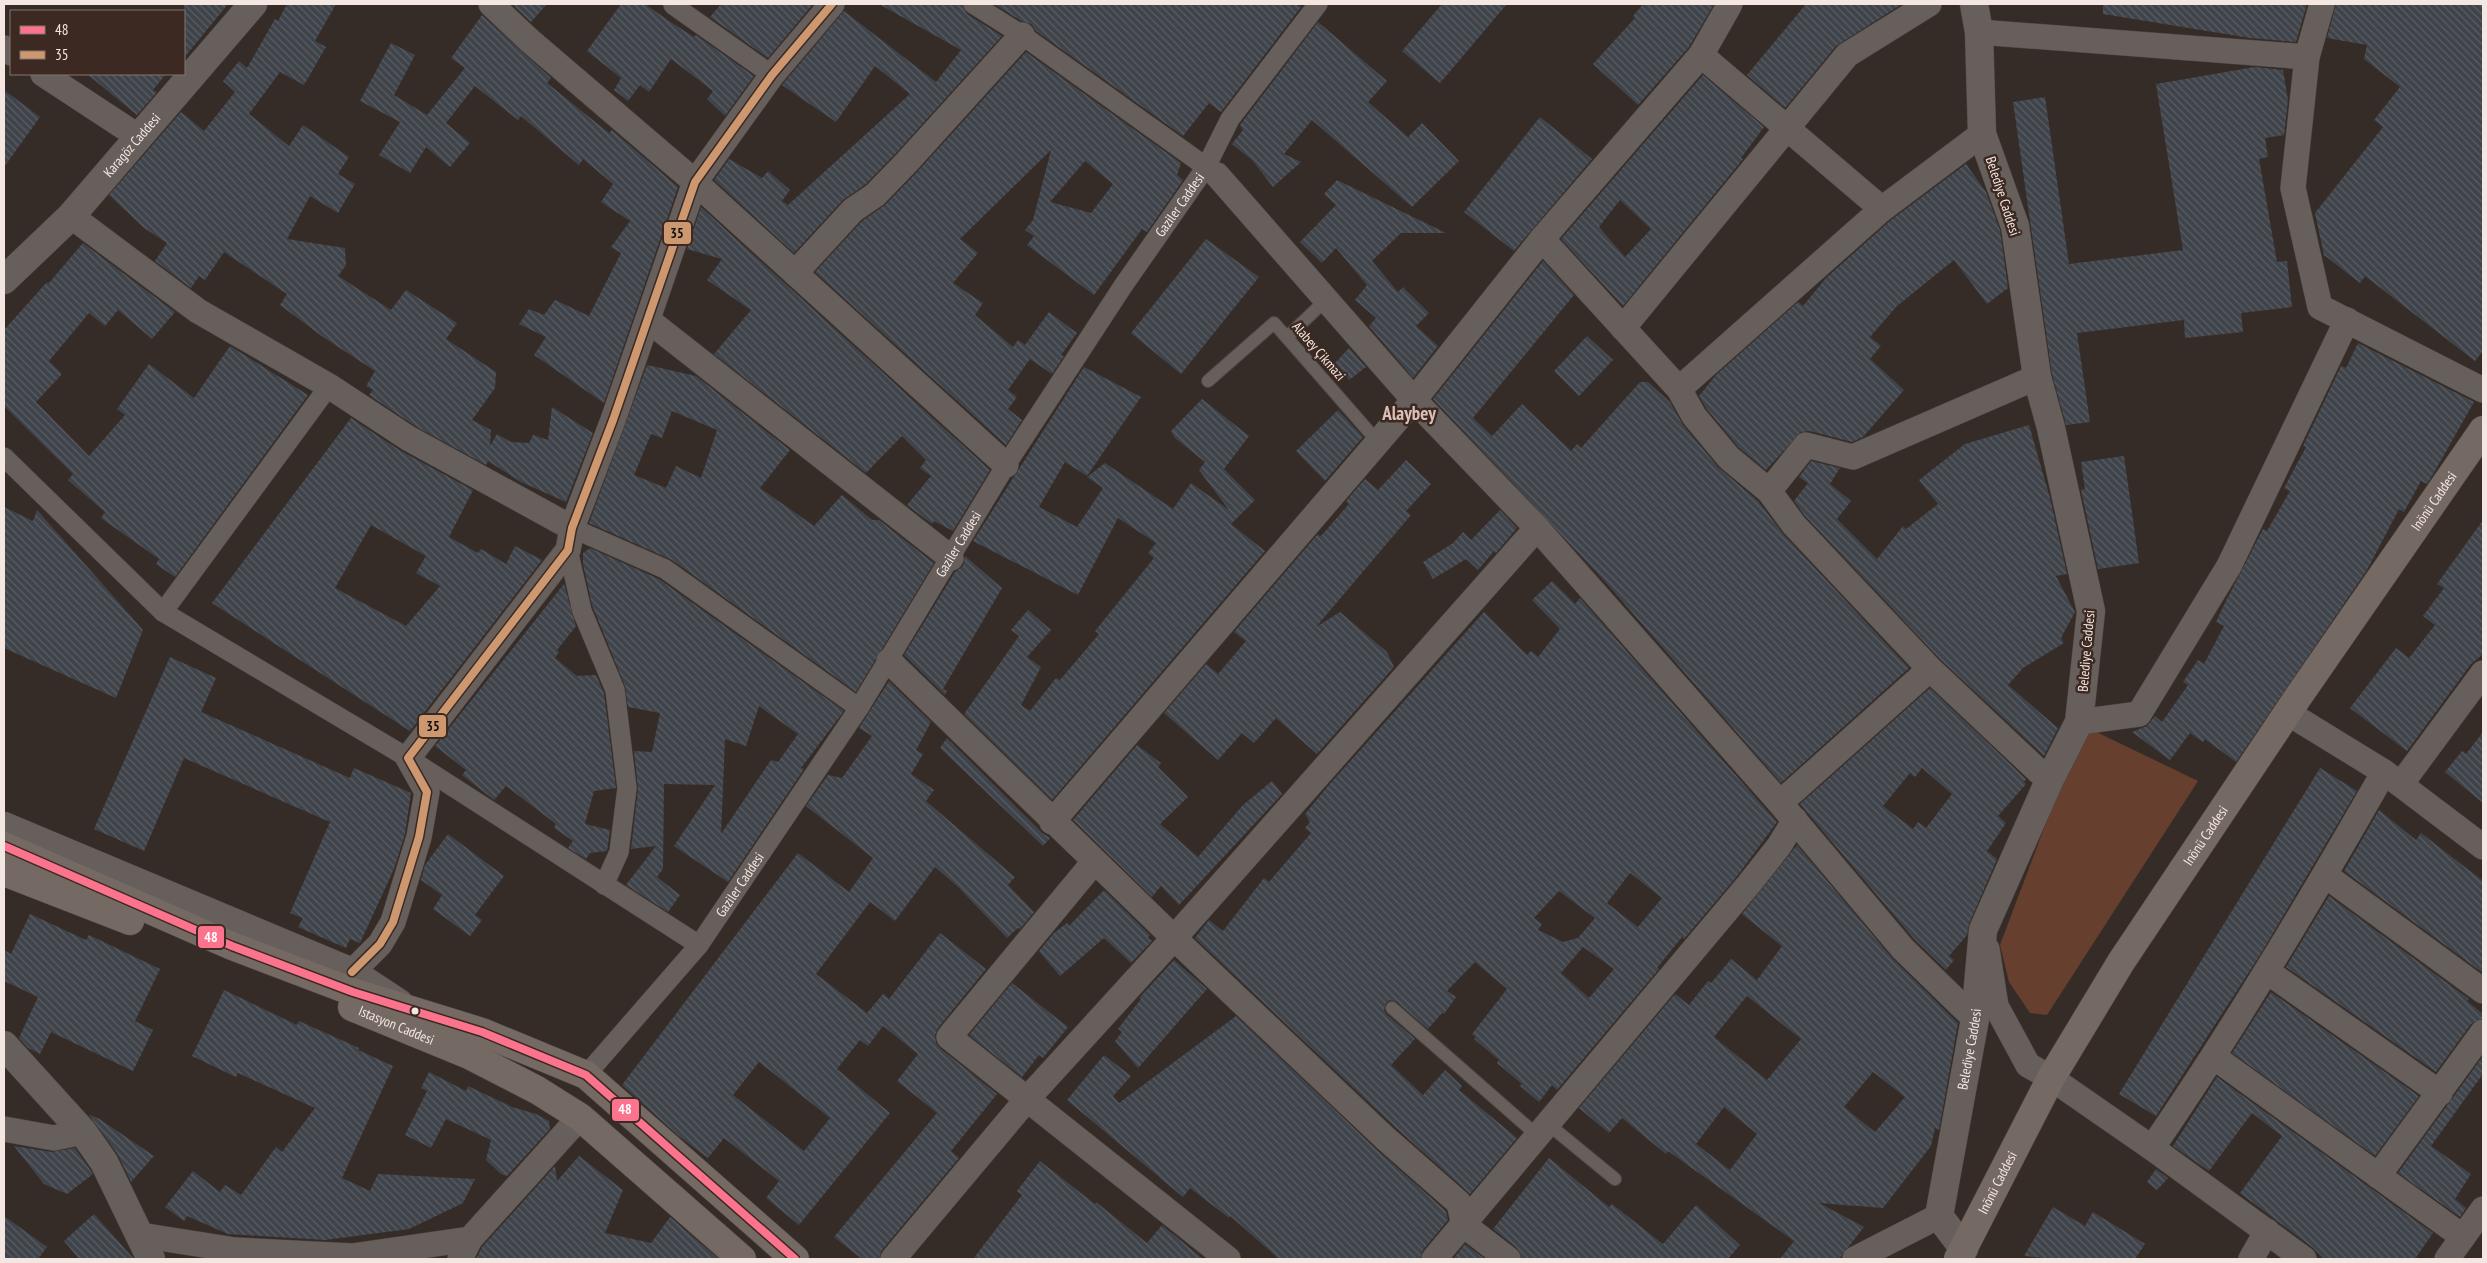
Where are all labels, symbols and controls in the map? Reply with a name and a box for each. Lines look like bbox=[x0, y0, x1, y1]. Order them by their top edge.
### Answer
legend bbox=[10, 10, 185, 75]
text: 48 bbox=[55, 20, 69, 39]
text: 35 bbox=[55, 45, 69, 64]
street label: Karagöz Caddesi bbox=[99, 109, 164, 181]
street label: Belediye Caddesi bbox=[1982, 154, 2024, 238]
street label: Gaziler Caddesi bbox=[1151, 169, 1208, 240]
line badge: 35 bbox=[663, 221, 692, 245]
text: 35 bbox=[670, 224, 684, 242]
street label: Alabey Çikmazi bbox=[1288, 318, 1350, 384]
district label: Alaybey bbox=[1381, 401, 1436, 425]
street label: Inönü Caddesi bbox=[2407, 468, 2461, 534]
street label: Gaziler Caddesi bbox=[931, 508, 985, 580]
street label: Belediye Caddesi bbox=[2073, 609, 2099, 693]
line badge: 35 bbox=[418, 714, 447, 738]
text: 35 bbox=[426, 717, 440, 735]
street label: Inönü Caddesi bbox=[2179, 802, 2232, 869]
street label: Gaziler Caddesi bbox=[712, 849, 768, 920]
line badge: 48 bbox=[197, 925, 225, 949]
text: 48 bbox=[204, 928, 218, 946]
street label: Istasyon Caddesi bbox=[356, 1002, 437, 1049]
unlabelled marker bbox=[410, 1006, 420, 1016]
street label: Belediye Caddesi bbox=[1953, 1008, 1985, 1091]
line badge: 48 bbox=[611, 1098, 640, 1122]
text: 48 bbox=[618, 1100, 632, 1118]
street label: Inönü Caddesi bbox=[1974, 1148, 2021, 1217]

